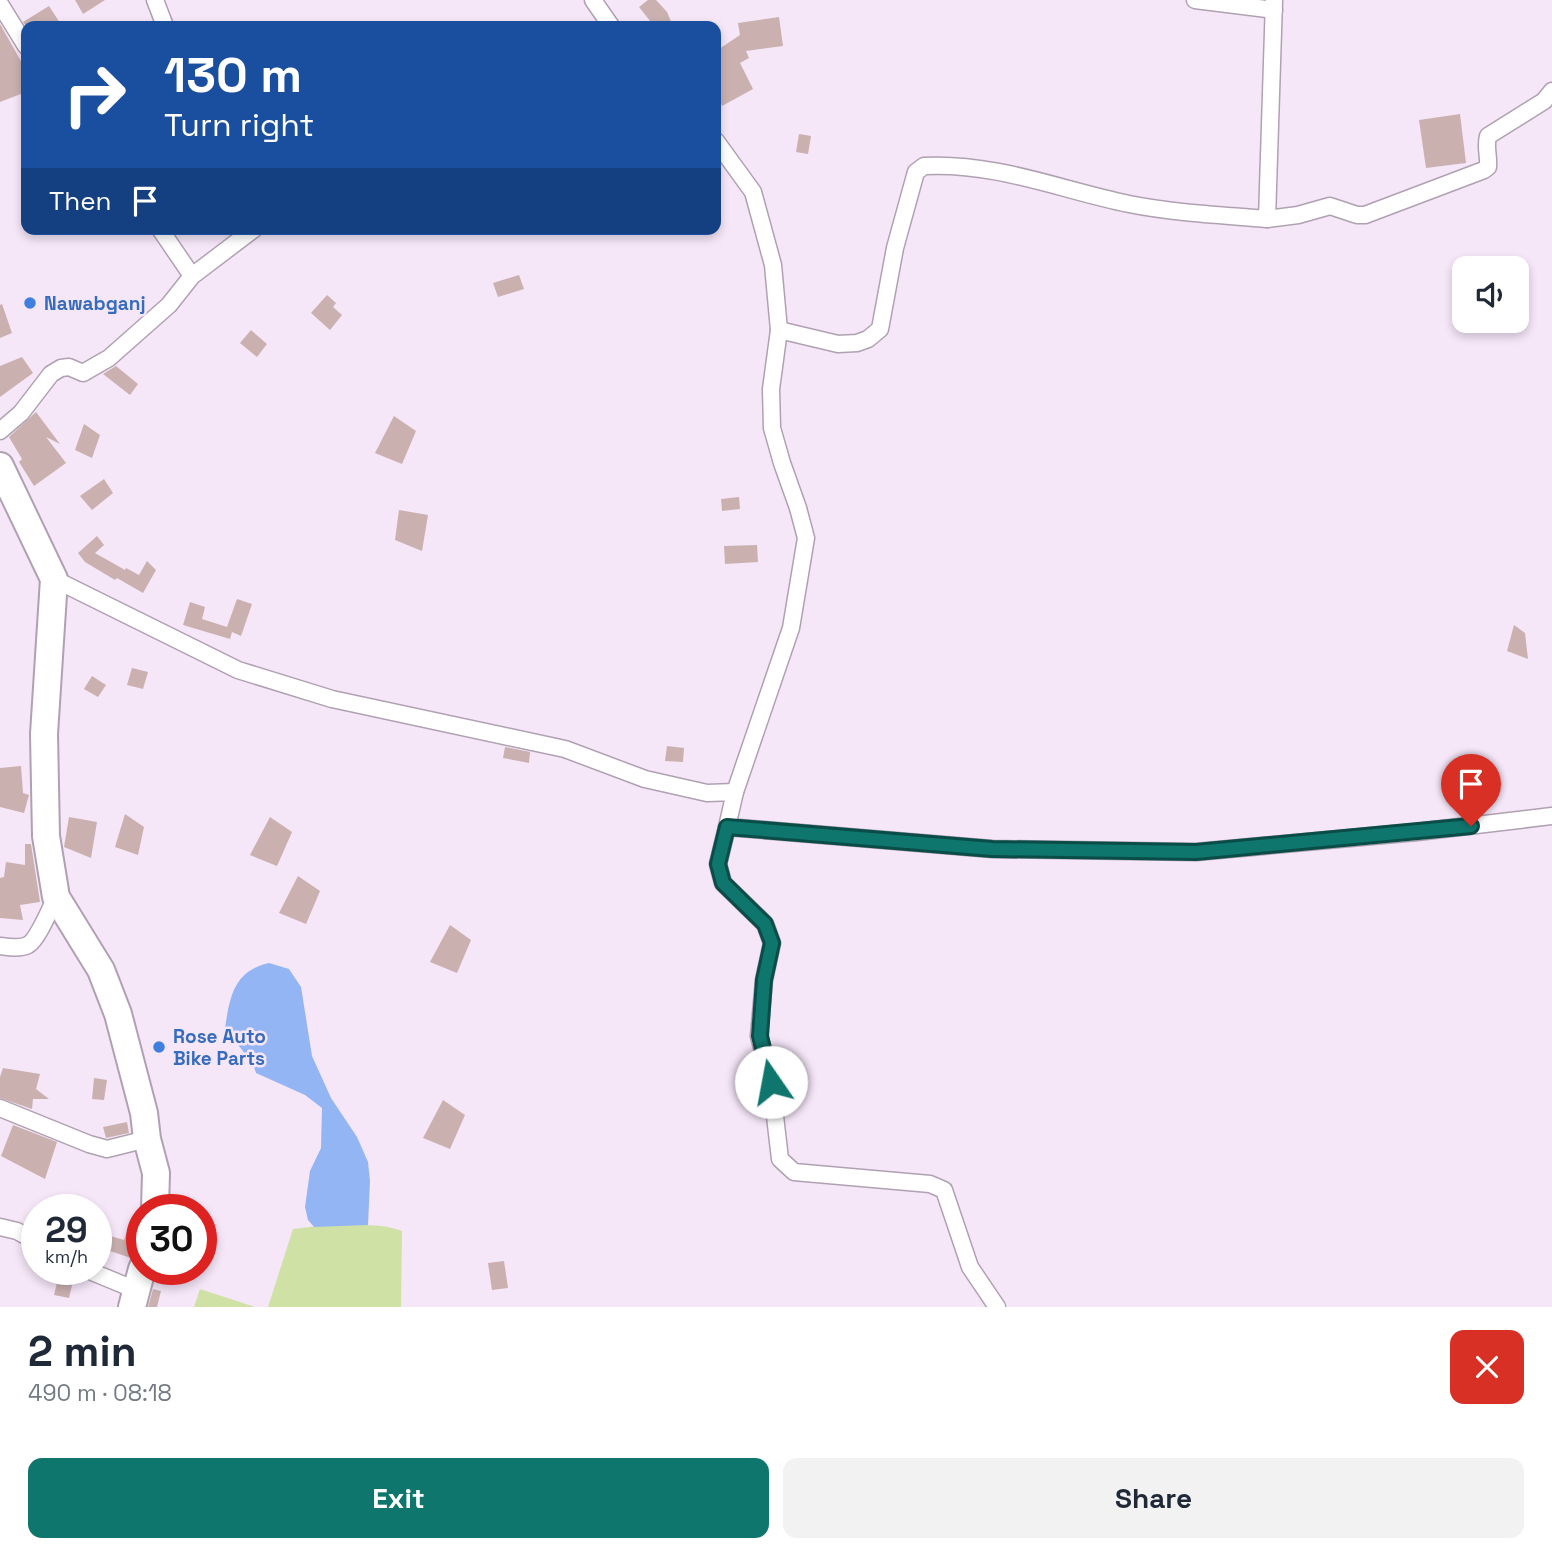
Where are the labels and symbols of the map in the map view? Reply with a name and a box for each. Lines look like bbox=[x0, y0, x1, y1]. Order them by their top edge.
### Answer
place label: Nawabganj bbox=[44, 291, 146, 316]
marker: Nawabganj bbox=[22, 295, 38, 311]
pin bbox=[1441, 754, 1501, 826]
place label: Rose Auto Bike Parts bbox=[173, 1024, 266, 1071]
marker: Rose Auto Bike Parts bbox=[151, 1039, 167, 1055]
position arrow bbox=[734, 1045, 808, 1119]
speed limit sign: 30 bbox=[126, 1194, 217, 1285]

